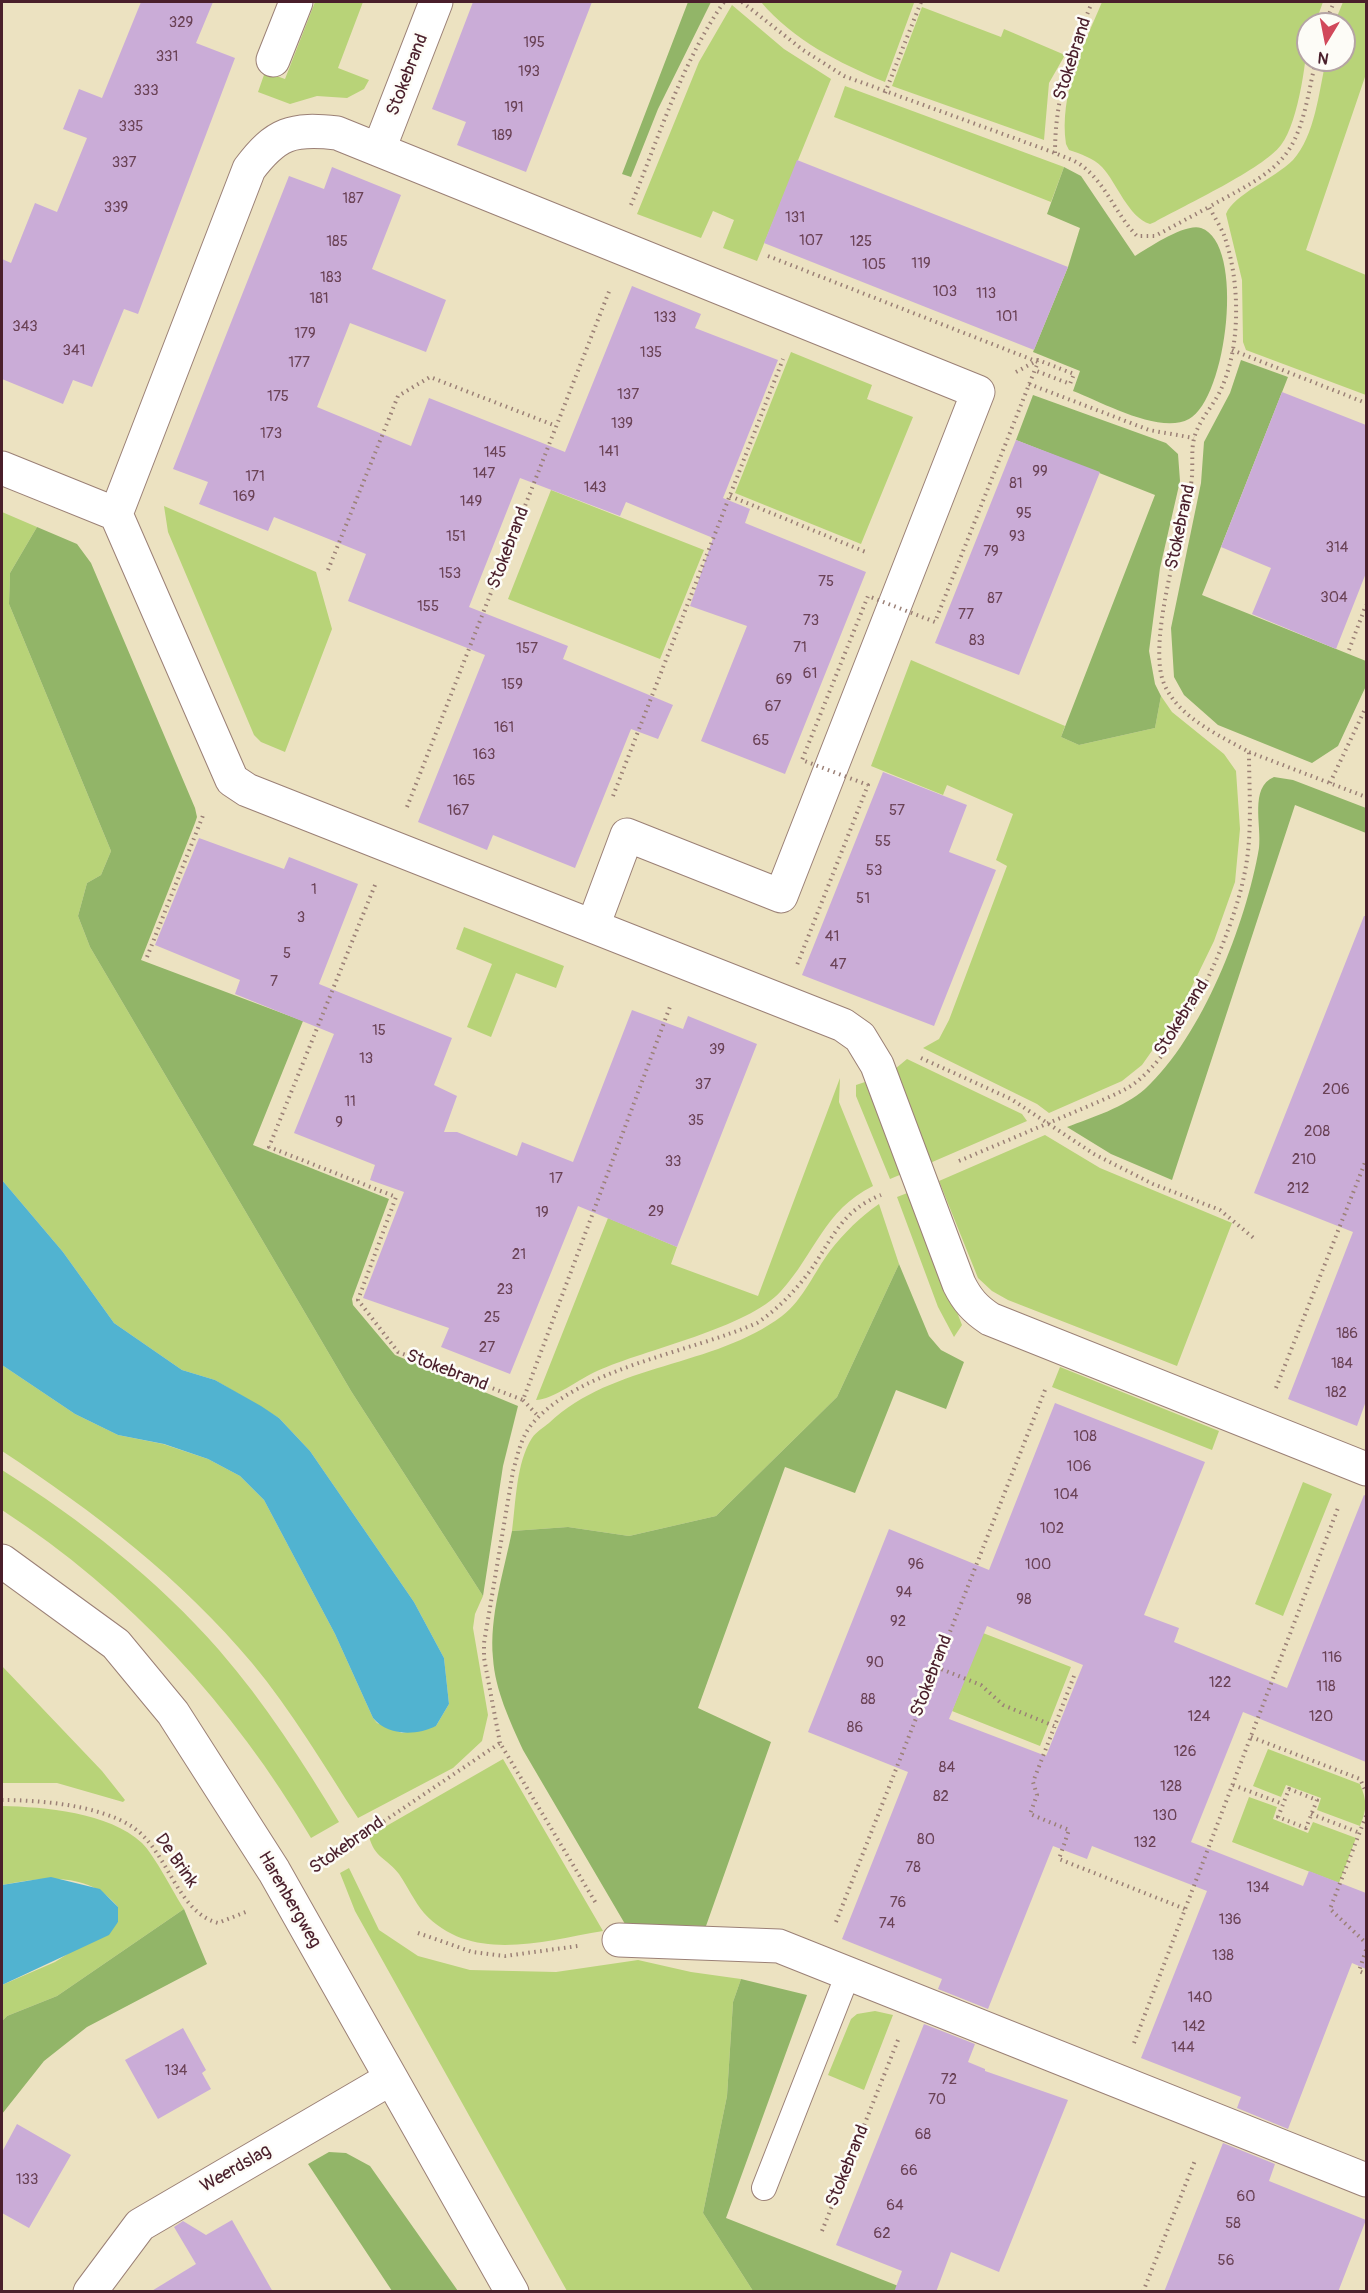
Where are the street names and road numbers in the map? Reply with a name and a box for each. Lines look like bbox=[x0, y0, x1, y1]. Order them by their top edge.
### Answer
street label: Stokebrand bbox=[1049, 15, 1097, 103]
street label: Stokebrand bbox=[383, 31, 433, 119]
street label: Stokebrand bbox=[1162, 483, 1200, 571]
street label: Stokebrand bbox=[484, 504, 534, 592]
street label: Stokebrand bbox=[1150, 976, 1214, 1060]
street label: Stokebrand bbox=[403, 1346, 491, 1396]
street label: Stokebrand bbox=[907, 1632, 957, 1720]
street label: Stokebrand bbox=[306, 1813, 388, 1879]
street label: De Brink bbox=[150, 1830, 202, 1892]
street label: Harenbergweg bbox=[253, 1848, 325, 1952]
street label: Stokebrand bbox=[822, 2122, 874, 2210]
street label: Weerdslag bbox=[197, 2140, 275, 2198]

